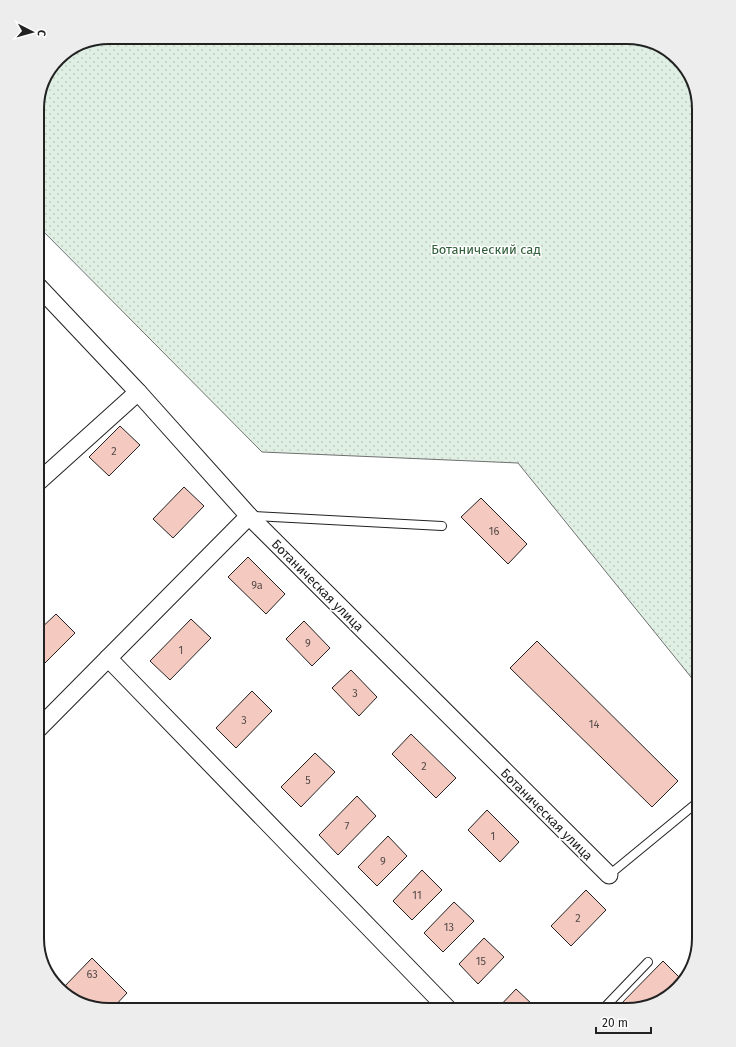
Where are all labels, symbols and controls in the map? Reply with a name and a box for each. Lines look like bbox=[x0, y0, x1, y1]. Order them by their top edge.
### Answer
north arrow bbox=[12, 12, 52, 52]
text: С bbox=[35, 29, 48, 37]
park label: Ботанический сад bbox=[431, 242, 541, 257]
house number: 2 bbox=[111, 445, 117, 458]
house number: 16 bbox=[489, 525, 499, 538]
street label: Ботаническая улица bbox=[269, 536, 367, 634]
house number: 9а bbox=[251, 579, 263, 592]
house number: 9 bbox=[305, 637, 311, 650]
house number: 1 bbox=[179, 644, 183, 657]
house number: 3 bbox=[352, 687, 358, 700]
house number: 3 bbox=[241, 714, 247, 727]
house number: 14 bbox=[589, 718, 599, 731]
house number: 2 bbox=[421, 760, 427, 773]
street label: Ботаническая улица bbox=[498, 765, 596, 863]
house number: 5 bbox=[305, 774, 311, 787]
house number: 7 bbox=[345, 820, 350, 833]
house number: 1 bbox=[491, 830, 495, 843]
house number: 9 bbox=[380, 855, 386, 868]
house number: 11 bbox=[412, 889, 422, 902]
house number: 2 bbox=[575, 912, 581, 925]
house number: 13 bbox=[444, 921, 454, 934]
house number: 15 bbox=[476, 955, 487, 968]
house number: 63 bbox=[86, 968, 98, 981]
scale bar bbox=[596, 1009, 651, 1035]
text: 20 m bbox=[602, 1016, 628, 1030]

